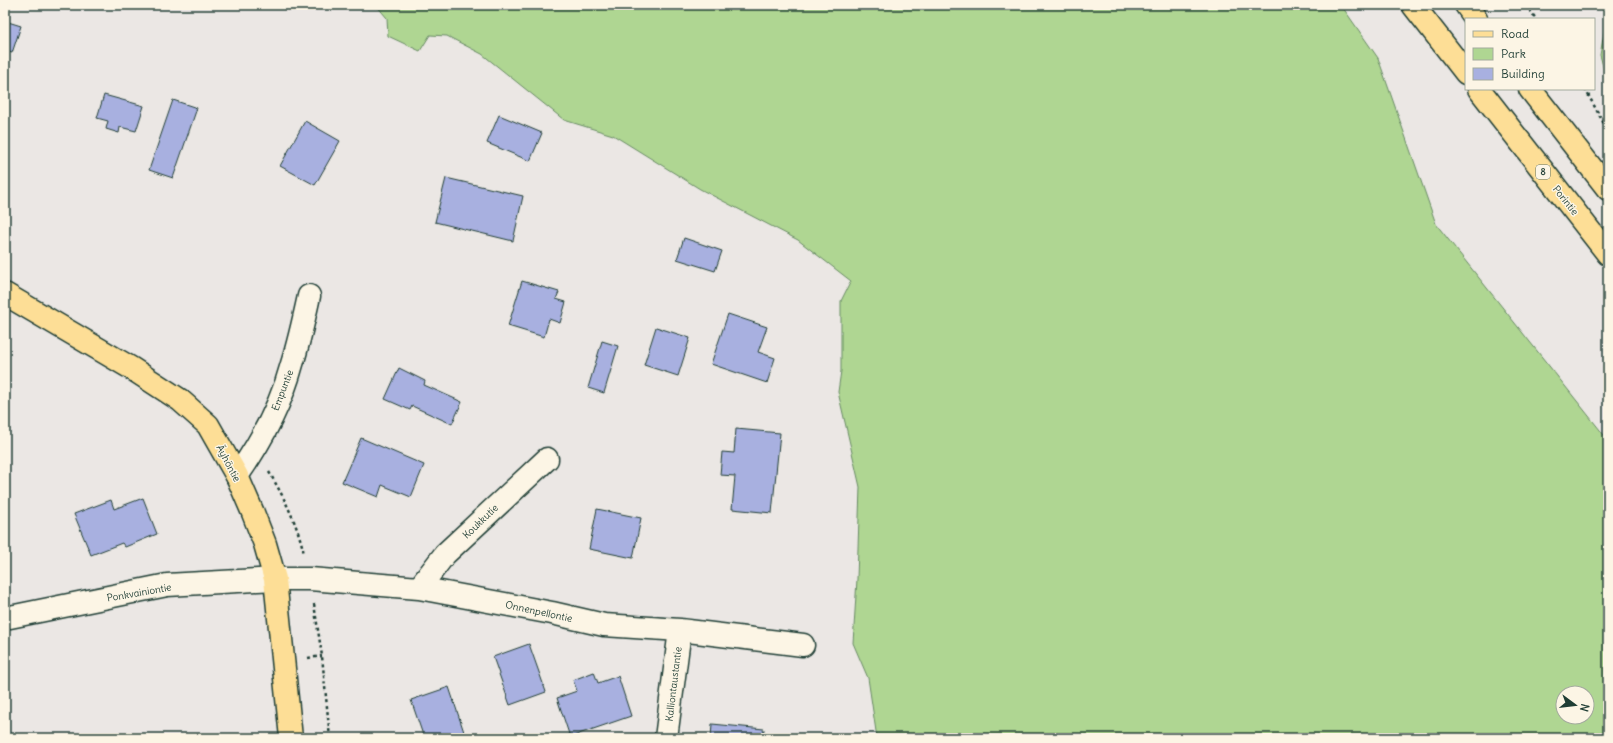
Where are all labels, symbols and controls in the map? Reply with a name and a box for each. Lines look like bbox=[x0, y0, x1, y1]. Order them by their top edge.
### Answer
legend bbox=[1465, 18, 1595, 90]
text: Road bbox=[1501, 26, 1529, 41]
text: Park bbox=[1501, 46, 1526, 61]
text: Building bbox=[1501, 66, 1545, 81]
road number: 8 bbox=[1536, 165, 1550, 179]
street label: Porintie bbox=[1550, 183, 1581, 218]
street label: Empuntie bbox=[269, 368, 296, 413]
street label: Äyhöntie bbox=[213, 442, 244, 484]
street label: Koukkutie bbox=[460, 501, 501, 542]
street label: Ponkvainiontie bbox=[106, 580, 172, 605]
street label: Onnenpellontie bbox=[504, 598, 574, 625]
street label: Kalliontaustantie bbox=[662, 646, 685, 722]
north arrow bbox=[1555, 685, 1595, 725]
text: N bbox=[1577, 702, 1592, 713]

